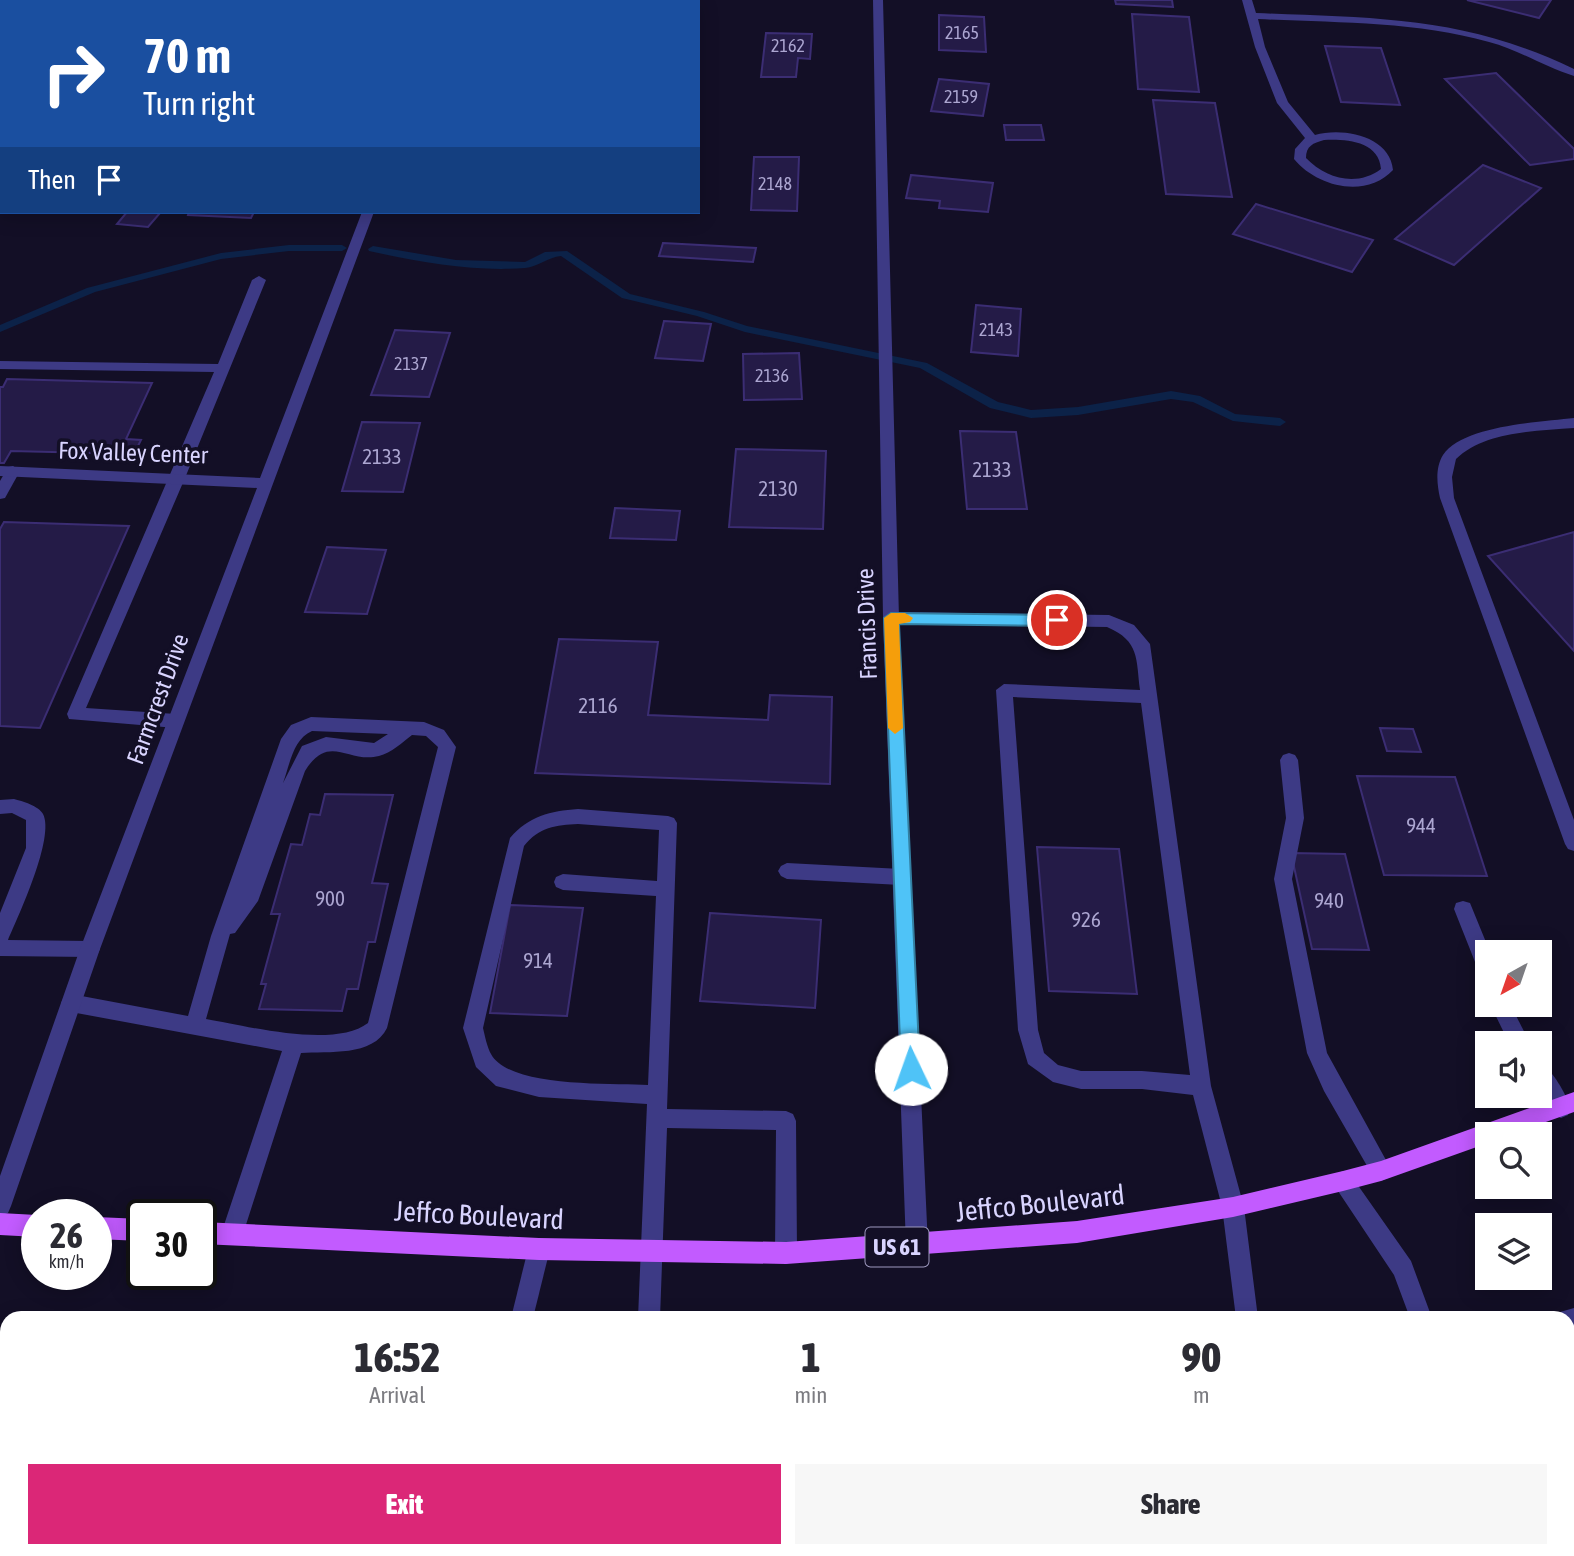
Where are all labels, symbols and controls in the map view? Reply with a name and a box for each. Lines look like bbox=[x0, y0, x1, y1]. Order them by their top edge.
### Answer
house number: 2165 bbox=[945, 22, 979, 43]
text: 70 m bbox=[143, 27, 231, 83]
icon: right bbox=[28, 28, 119, 119]
house number: 2162 bbox=[771, 35, 805, 56]
text: Turn right bbox=[143, 85, 256, 122]
house number: 2159 bbox=[944, 86, 978, 107]
icon: arrive bbox=[90, 161, 128, 199]
text: Then bbox=[28, 165, 76, 195]
house number: 2148 bbox=[758, 173, 792, 194]
house number: 2143 bbox=[979, 319, 1013, 340]
house number: 2137 bbox=[394, 353, 428, 374]
house number: 2136 bbox=[755, 365, 789, 386]
street label: Fox Valley Center bbox=[58, 436, 209, 469]
house number: 2133 bbox=[362, 444, 402, 468]
house number: 2133 bbox=[972, 457, 1012, 481]
house number: 2130 bbox=[758, 476, 798, 500]
street label: Francis Drive bbox=[851, 568, 882, 680]
pin bbox=[1027, 590, 1087, 650]
icon: arrive bbox=[1038, 601, 1076, 639]
street label: Farmcrest Drive bbox=[121, 630, 194, 768]
house number: 2116 bbox=[578, 693, 618, 717]
house number: 944 bbox=[1406, 813, 1436, 837]
house number: 900 bbox=[315, 886, 345, 910]
house number: 940 bbox=[1314, 888, 1344, 912]
house number: 926 bbox=[1071, 907, 1101, 931]
north arrow bbox=[1475, 940, 1552, 1017]
map controls bbox=[1475, 940, 1552, 1290]
house number: 914 bbox=[523, 948, 553, 972]
button: sound bbox=[1475, 1031, 1552, 1108]
position arrow bbox=[874, 1032, 948, 1106]
button: search bbox=[1475, 1122, 1552, 1199]
street label: Jeffco Boulevard bbox=[954, 1178, 1126, 1228]
street label: Jeffco Boulevard bbox=[394, 1195, 564, 1235]
speed limit sign: 30 bbox=[126, 1199, 217, 1290]
button: layers bbox=[1475, 1213, 1552, 1290]
text: 26 bbox=[50, 1215, 83, 1255]
road number: US 61 bbox=[866, 1228, 928, 1266]
text: km/h bbox=[49, 1251, 84, 1272]
text: 16:52 bbox=[354, 1333, 440, 1381]
text: 1 bbox=[801, 1333, 821, 1381]
text: 90 bbox=[1182, 1333, 1221, 1381]
text: Arrival bbox=[369, 1382, 425, 1408]
text: min bbox=[794, 1382, 827, 1408]
text: m bbox=[1193, 1382, 1210, 1408]
button: Exit bbox=[28, 1464, 781, 1544]
button: Share bbox=[795, 1464, 1547, 1544]

